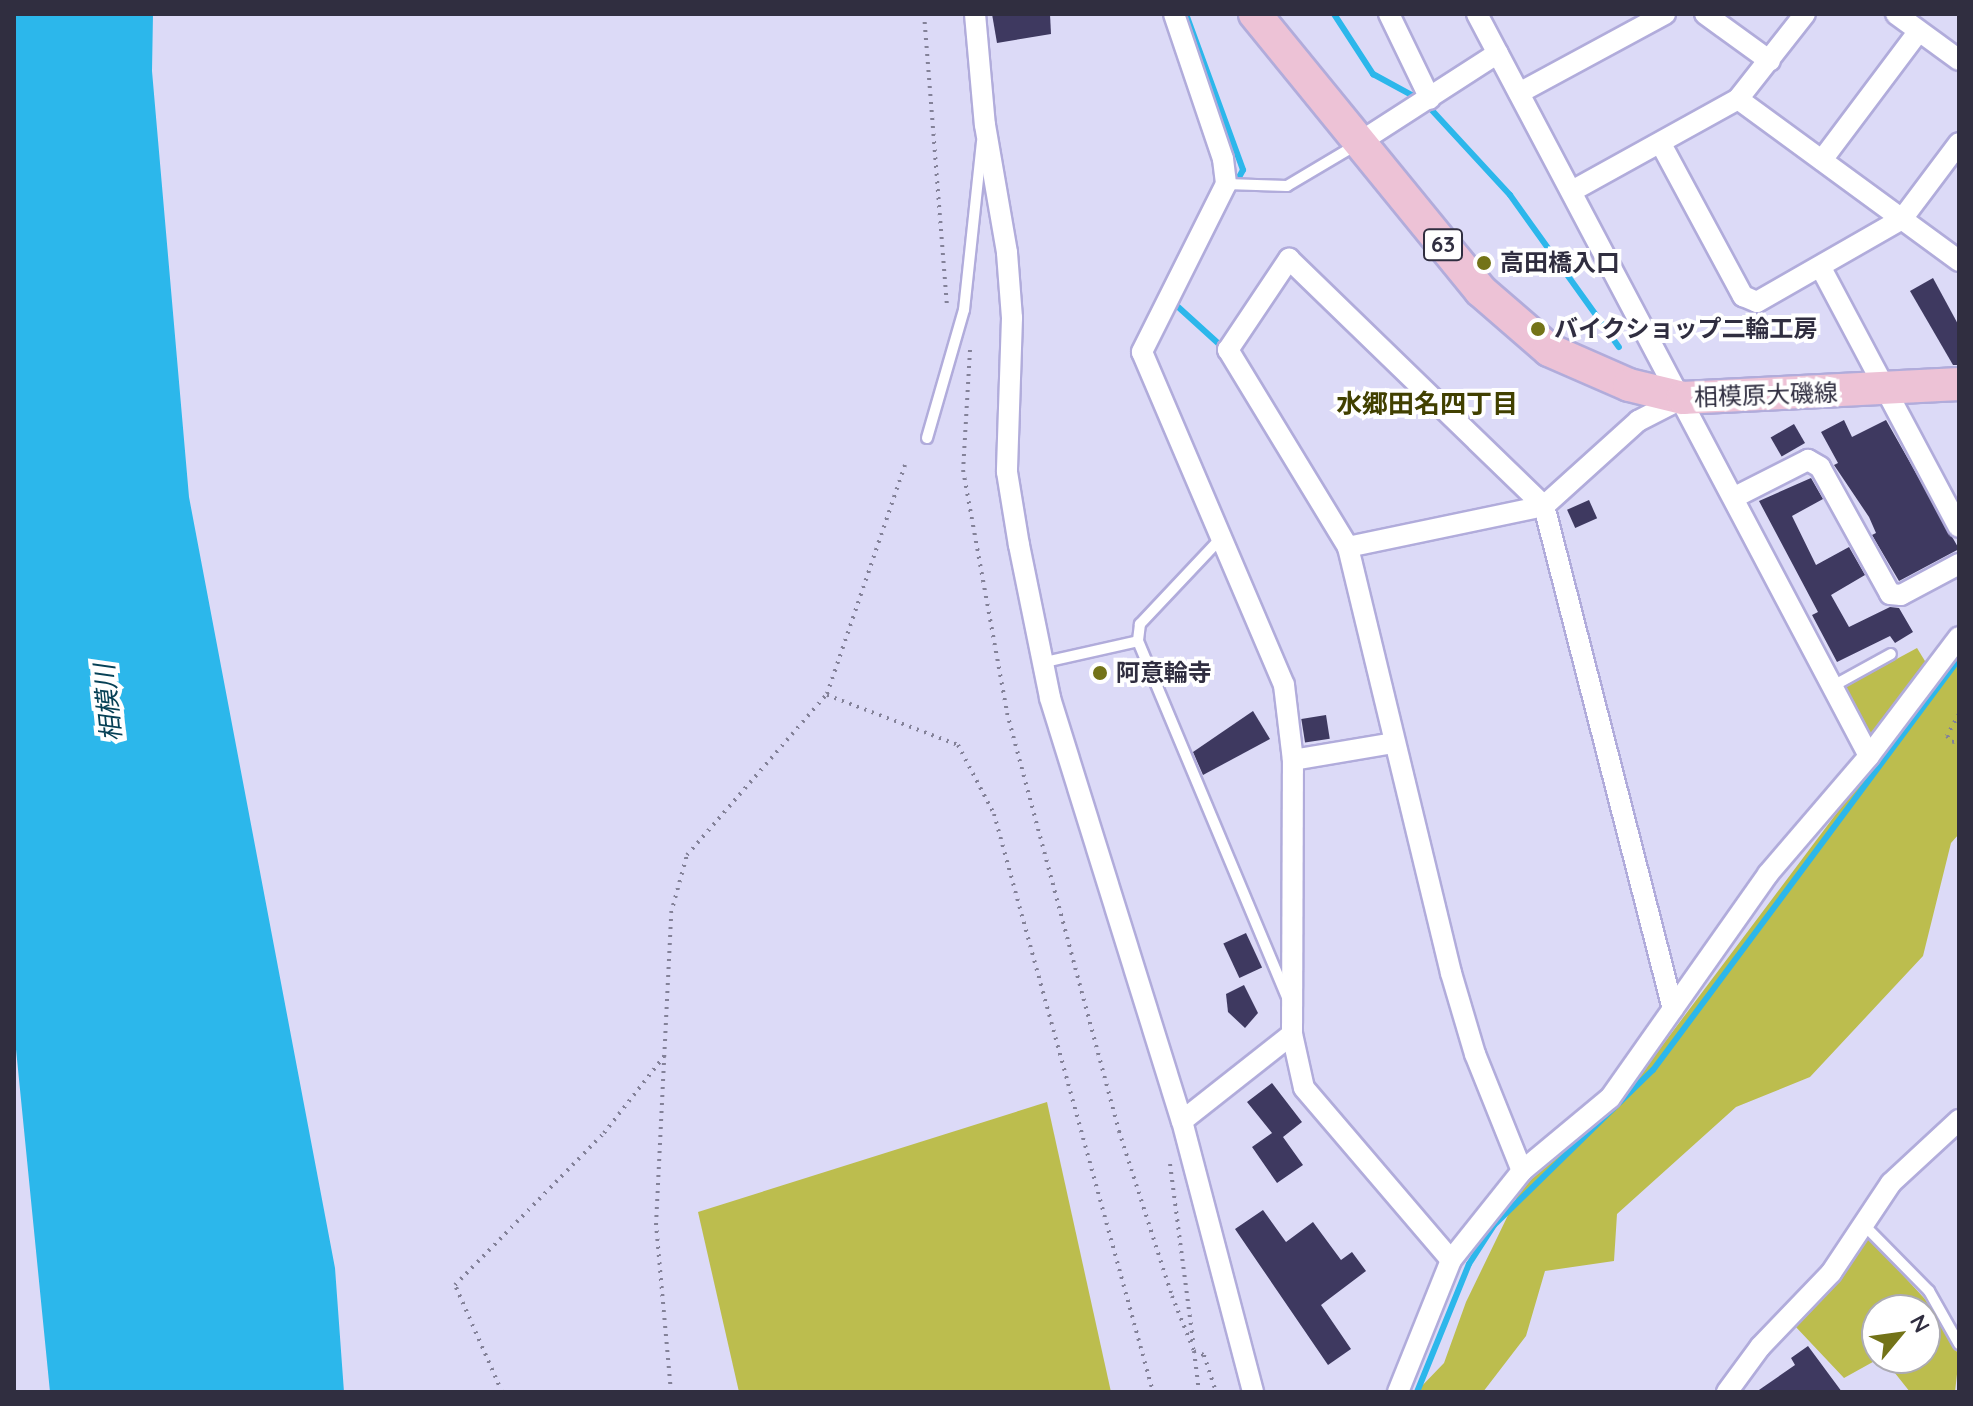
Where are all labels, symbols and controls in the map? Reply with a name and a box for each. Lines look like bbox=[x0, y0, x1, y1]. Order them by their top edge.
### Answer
road number: 63 bbox=[1423, 227, 1463, 263]
place label: 高田橋入口 bbox=[1500, 249, 1620, 277]
marker: 高田橋入口 bbox=[1475, 254, 1493, 272]
place label: バイクショップ二輪工房 bbox=[1554, 315, 1818, 343]
marker: バイクショップ二輪工房 bbox=[1529, 320, 1547, 338]
street label: 相模原大磯線 bbox=[1694, 378, 1838, 412]
district label: 水郷田名四丁目 bbox=[1336, 388, 1518, 420]
place label: 阿意輪寺 bbox=[1116, 659, 1212, 687]
water label: 相模川 bbox=[88, 663, 128, 743]
marker: 阿意輪寺 bbox=[1091, 664, 1109, 682]
north arrow bbox=[1861, 1294, 1941, 1374]
text: N bbox=[1904, 1309, 1936, 1337]

